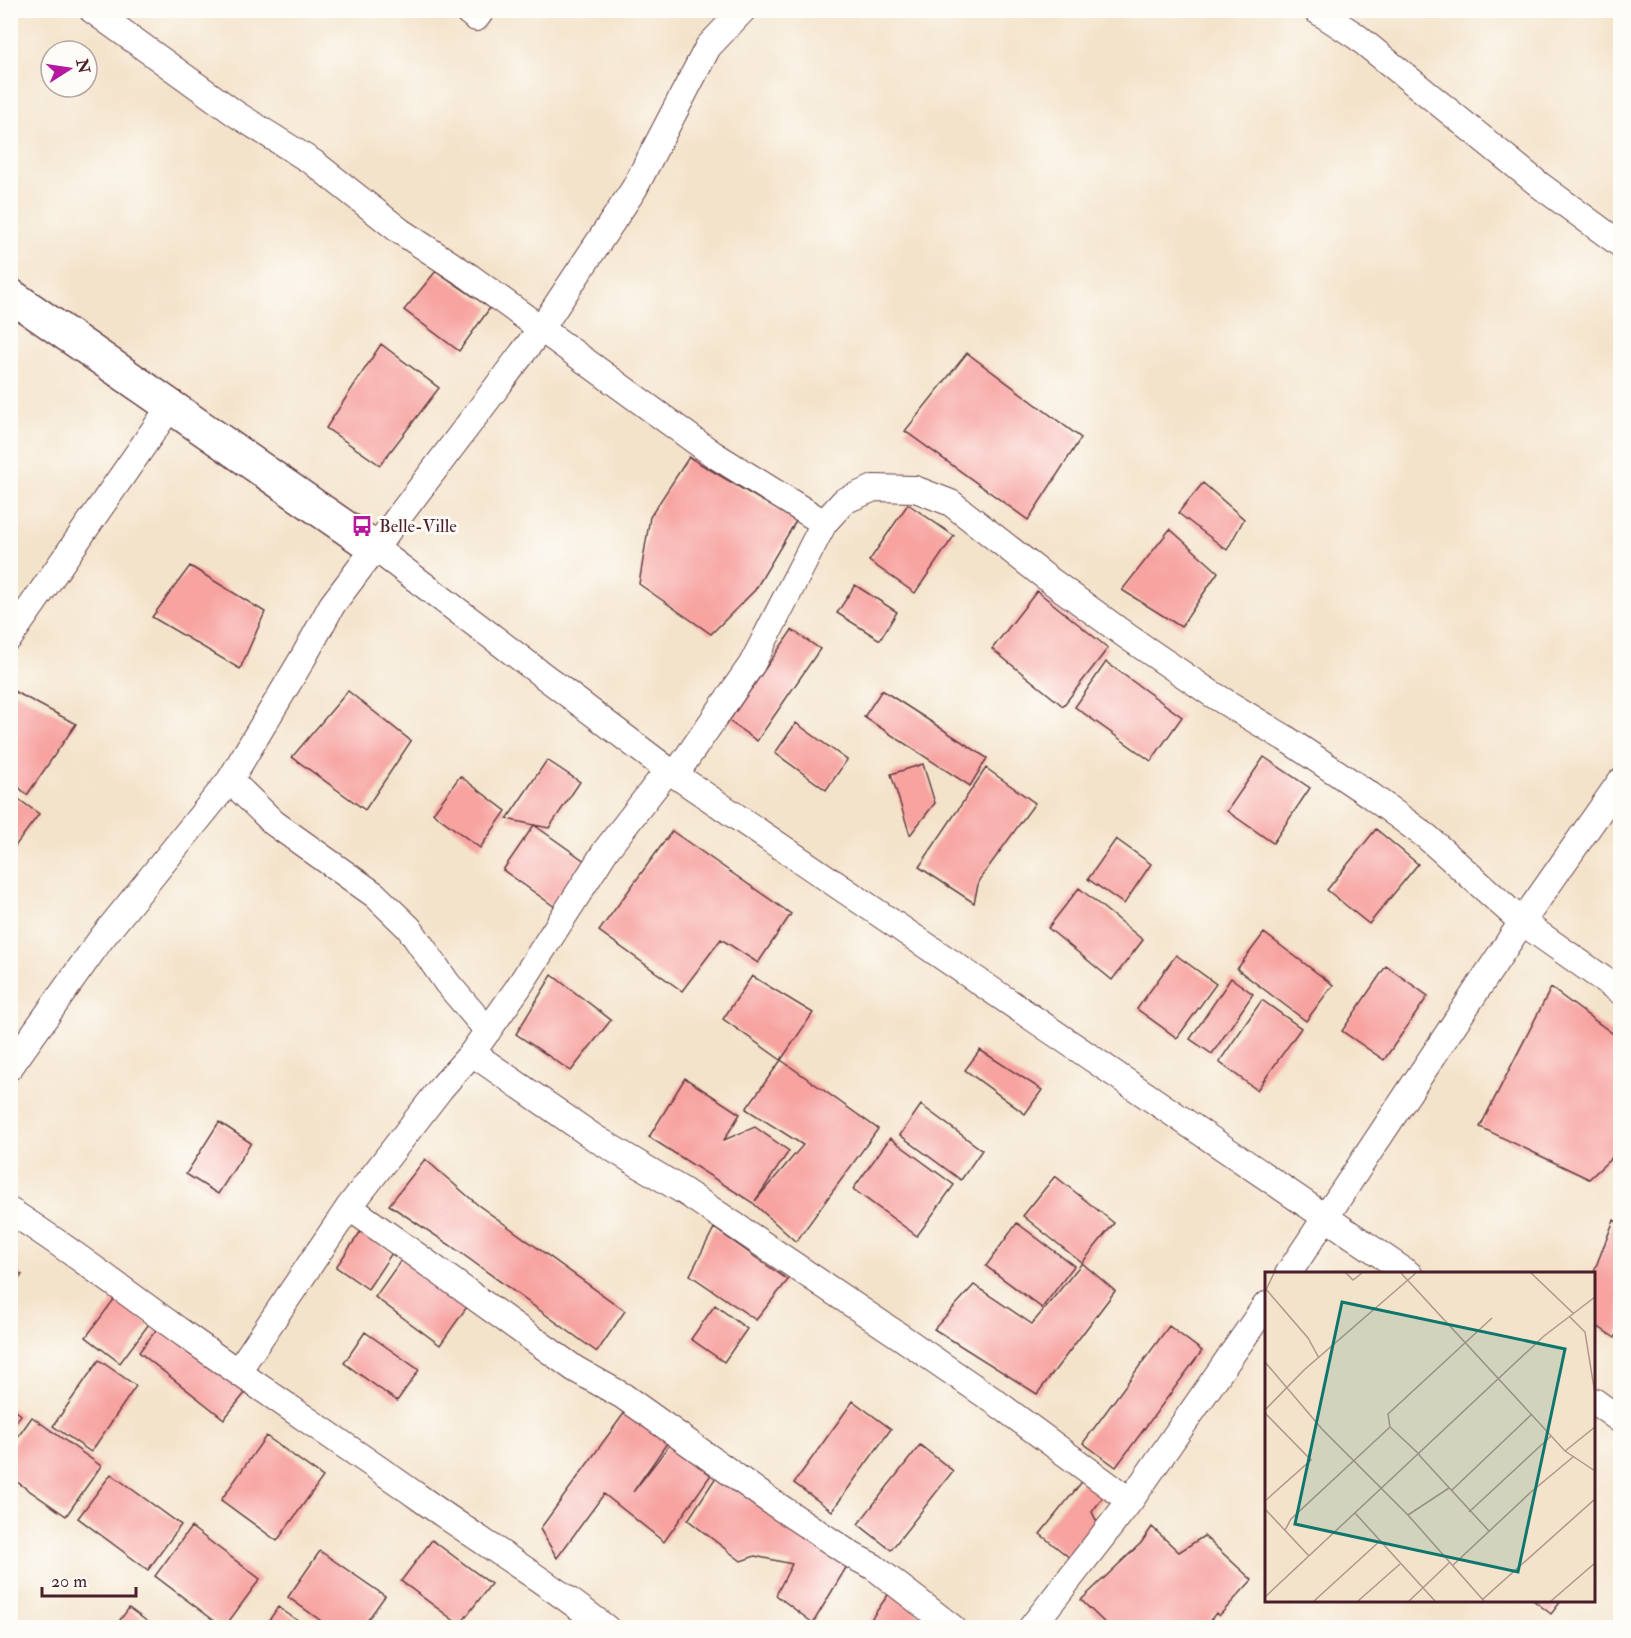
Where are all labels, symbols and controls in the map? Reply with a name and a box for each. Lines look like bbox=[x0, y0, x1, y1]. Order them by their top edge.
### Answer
north arrow bbox=[39, 39, 99, 99]
text: N bbox=[71, 56, 94, 76]
bus stop icon: Belle-Ville bbox=[350, 514, 374, 538]
place label: Belle-Ville bbox=[379, 515, 457, 538]
inset map bbox=[1265, 1272, 1595, 1602]
scale bar bbox=[42, 1560, 136, 1598]
text: 20 m bbox=[51, 1570, 87, 1593]

